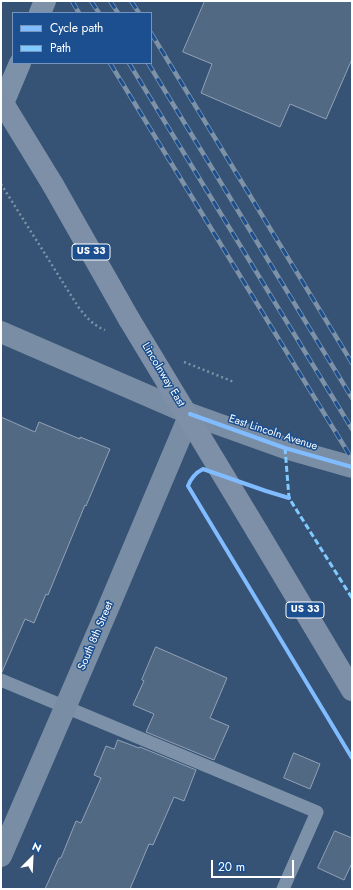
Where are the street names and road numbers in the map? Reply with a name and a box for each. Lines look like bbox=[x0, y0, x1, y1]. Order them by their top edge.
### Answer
road number: US 33 bbox=[72, 244, 110, 260]
street label: Lincolnway East bbox=[139, 341, 187, 409]
street label: East Lincoln Avenue bbox=[227, 412, 319, 454]
street label: South 8th Street bbox=[76, 600, 116, 672]
road number: US 33 bbox=[286, 602, 324, 618]

